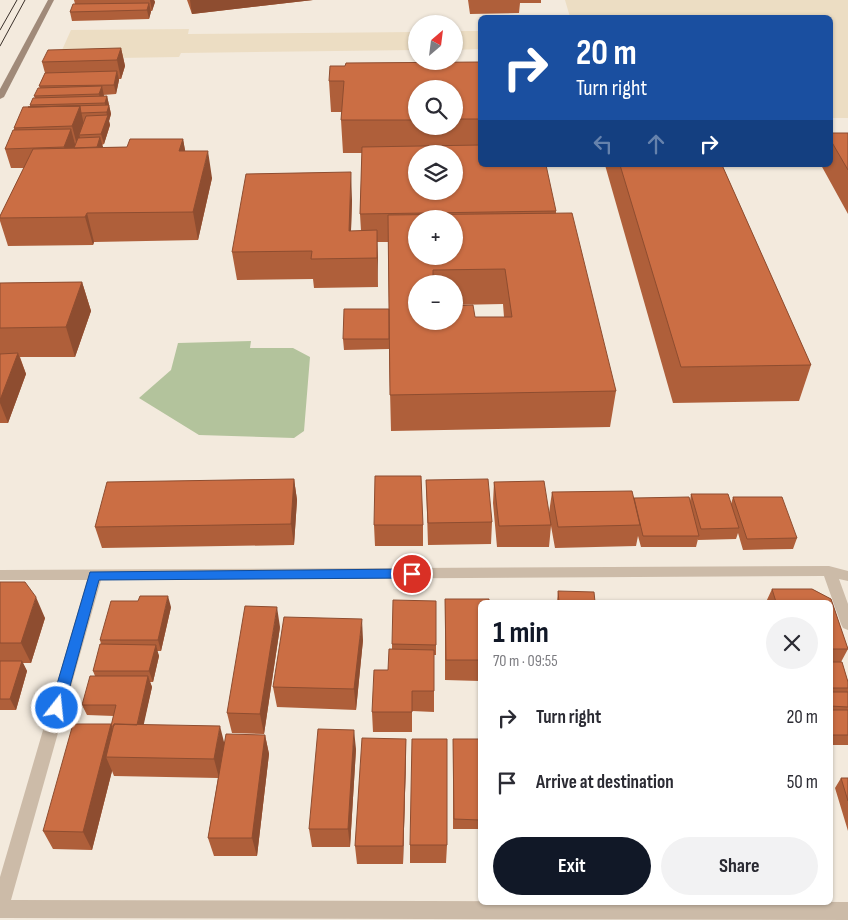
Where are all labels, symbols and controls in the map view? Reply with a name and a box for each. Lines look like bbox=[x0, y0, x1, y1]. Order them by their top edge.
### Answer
north arrow bbox=[408, 15, 462, 70]
map controls bbox=[408, 15, 463, 330]
text: 20 m bbox=[576, 32, 637, 75]
icon: right bbox=[493, 35, 558, 100]
text: Turn right bbox=[576, 75, 647, 102]
button: search bbox=[408, 80, 463, 135]
icon: left bbox=[589, 130, 617, 158]
icon: ahead bbox=[642, 130, 670, 158]
icon: right bbox=[695, 130, 723, 158]
button: layers bbox=[408, 145, 463, 200]
button: + bbox=[408, 210, 463, 265]
button: − bbox=[408, 275, 463, 330]
pin bbox=[391, 553, 433, 595]
icon: arrive bbox=[398, 560, 426, 588]
text: 1 min bbox=[493, 615, 549, 651]
button: close bbox=[766, 617, 818, 669]
text: 70 m · 09:55 bbox=[493, 652, 558, 671]
position arrow bbox=[30, 681, 82, 733]
icon: right bbox=[493, 704, 521, 732]
text: Turn right bbox=[536, 706, 601, 729]
text: 20 m bbox=[786, 706, 818, 729]
icon: arrive bbox=[493, 769, 521, 797]
text: Arrive at destination bbox=[536, 771, 674, 794]
text: 50 m bbox=[787, 771, 818, 794]
button: Exit bbox=[493, 837, 651, 895]
button: Share bbox=[661, 837, 818, 895]

